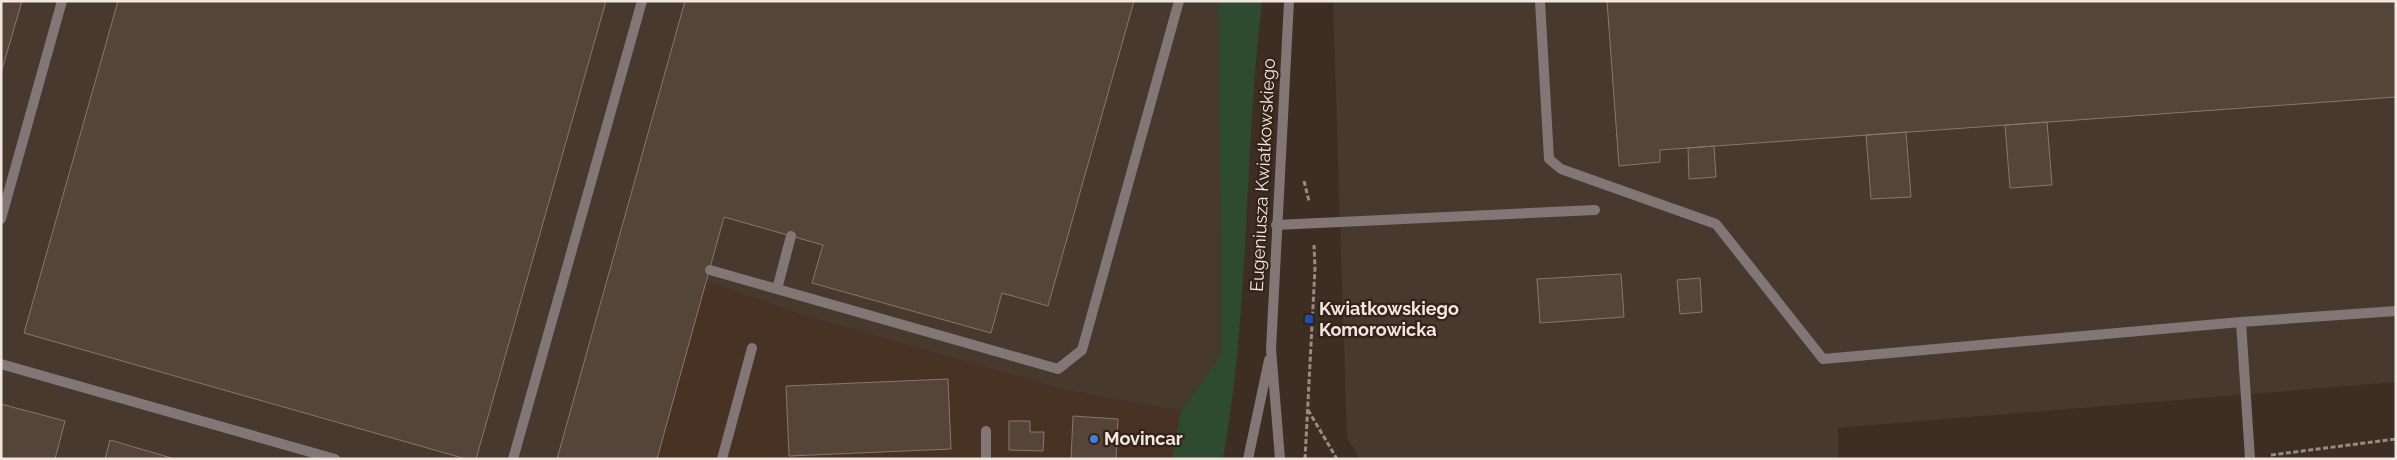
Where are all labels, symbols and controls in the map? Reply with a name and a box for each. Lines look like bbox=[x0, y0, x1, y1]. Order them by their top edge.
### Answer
street label: Eugeniusza Kwiatkowskiego bbox=[1246, 57, 1279, 292]
place label: Kwiatkowskiego Komorowicka bbox=[1319, 298, 1459, 340]
marker: Kwiatkowskiego Komorowicka bbox=[1303, 313, 1315, 325]
place label: Movincar bbox=[1104, 428, 1183, 449]
marker: Movincar bbox=[1088, 433, 1100, 445]

